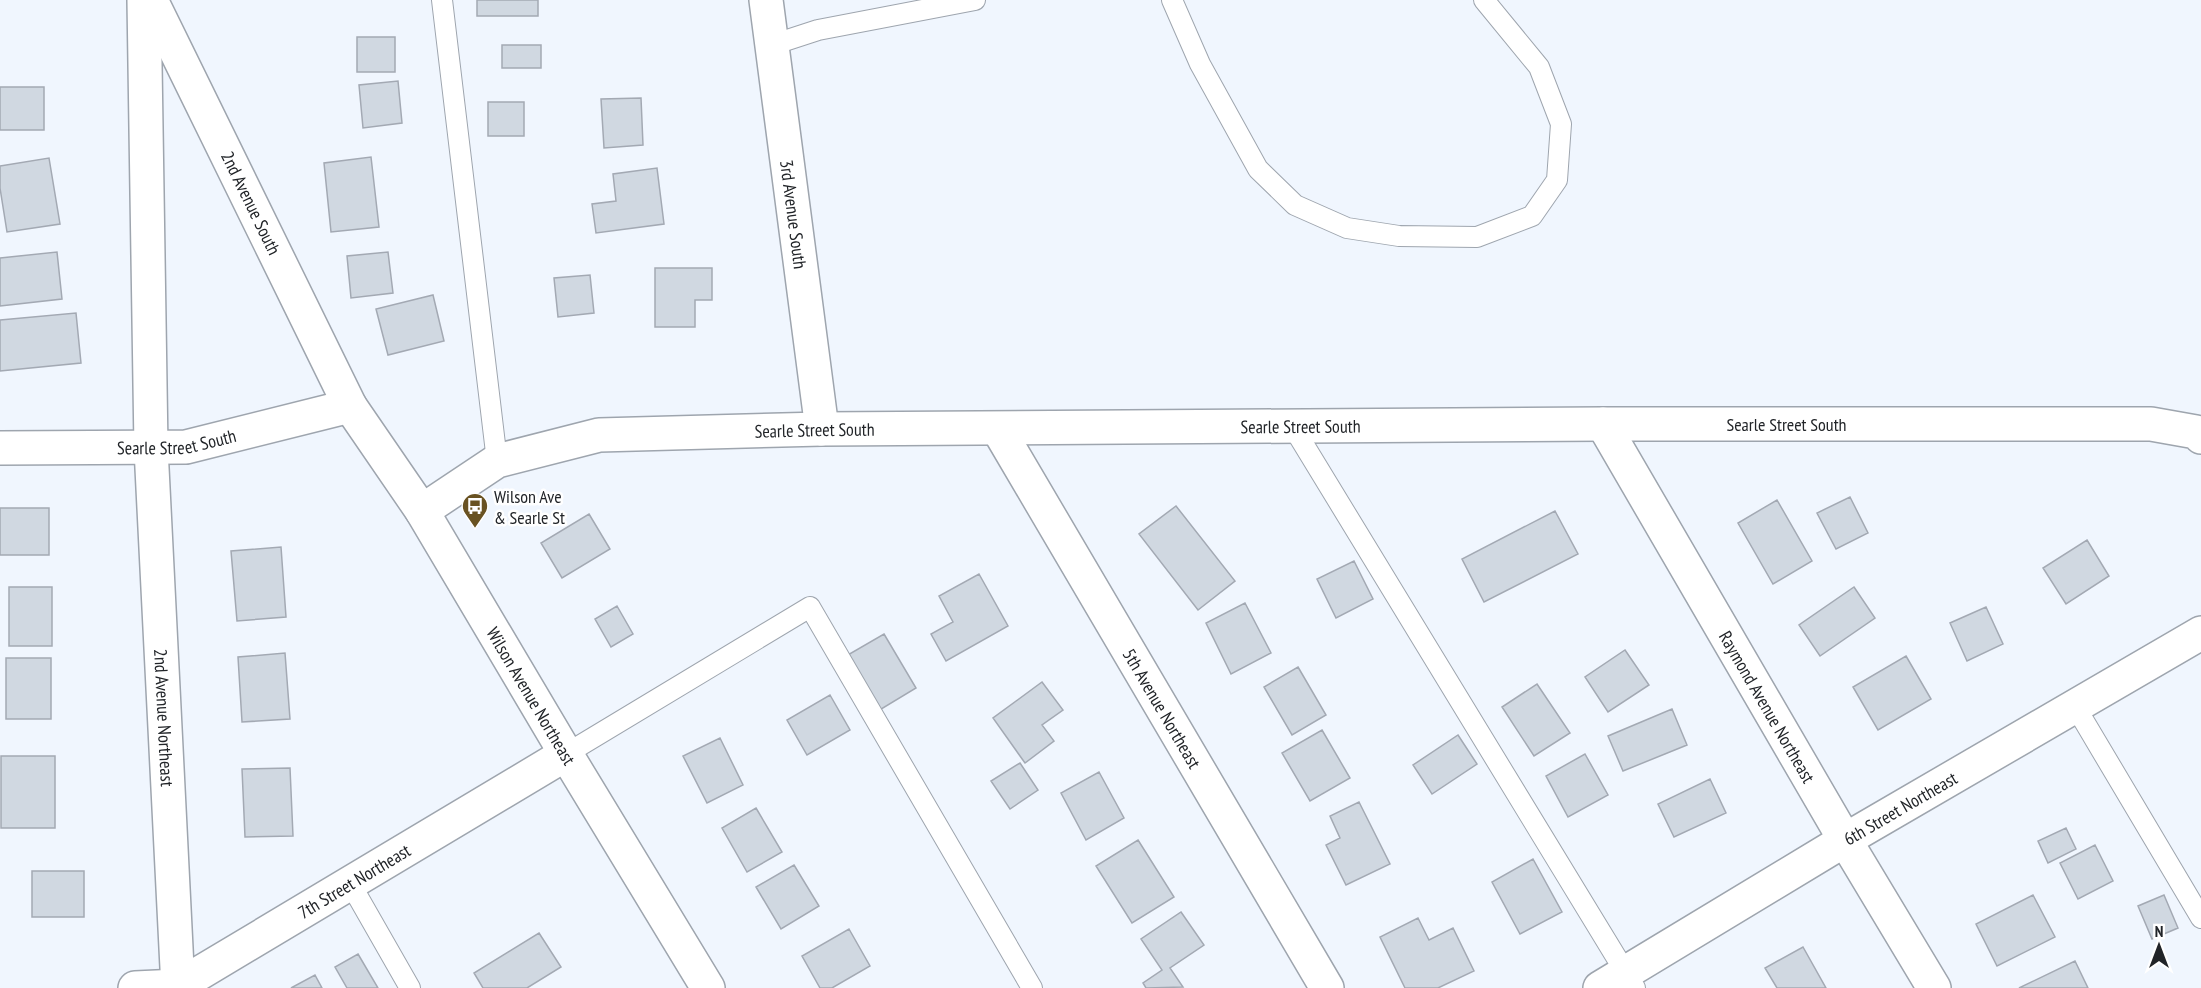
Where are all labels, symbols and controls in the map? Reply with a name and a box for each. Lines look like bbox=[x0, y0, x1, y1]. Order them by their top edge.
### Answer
street label: 2nd Avenue South bbox=[216, 147, 286, 259]
street label: 3rd Avenue South bbox=[775, 158, 812, 270]
street label: Searle Street South bbox=[1726, 413, 1847, 436]
street label: Searle Street South bbox=[1240, 414, 1361, 438]
street label: Searle Street South bbox=[754, 417, 875, 442]
street label: Searle Street South bbox=[117, 423, 238, 459]
place label: Wilson Ave & Searle St bbox=[494, 485, 565, 529]
bus stop icon: Wilson Ave & Searle St bbox=[460, 491, 490, 529]
street label: Wilson Avenue Northeast bbox=[482, 623, 581, 769]
street label: Raymond Avenue Northeast bbox=[1714, 627, 1821, 787]
street label: 5th Avenue Northeast bbox=[1118, 644, 1207, 772]
street label: 2nd Avenue Northeast bbox=[150, 648, 179, 787]
street label: 6th Street Northeast bbox=[1839, 766, 1961, 850]
street label: 7th Street Northeast bbox=[293, 838, 414, 923]
north arrow bbox=[2129, 916, 2189, 976]
text: N bbox=[2155, 921, 2163, 941]

